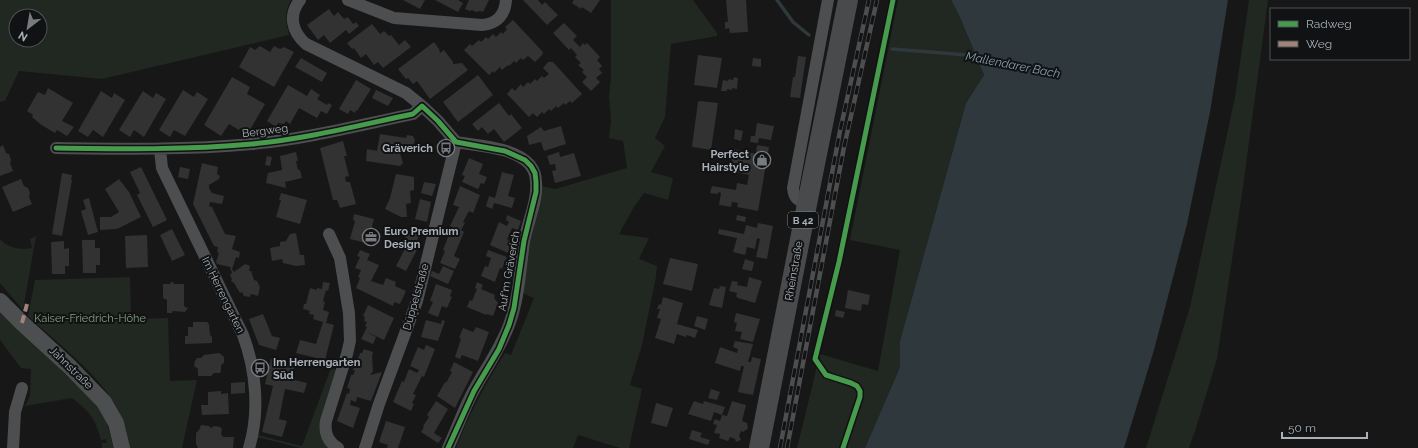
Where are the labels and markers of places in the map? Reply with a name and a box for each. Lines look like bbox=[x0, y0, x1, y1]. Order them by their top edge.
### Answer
bus stop icon: Gräverich bbox=[436, 138, 456, 158]
place label: Gräverich bbox=[382, 142, 433, 155]
place label: Perfect Hairstyle bbox=[702, 148, 750, 174]
shop icon: Perfect Hairstyle bbox=[752, 150, 772, 170]
place label: Euro Premium Design bbox=[384, 225, 459, 251]
office icon: Euro Premium Design bbox=[361, 227, 381, 247]
place label: Im Herrengarten Süd bbox=[273, 356, 361, 382]
bus stop icon: Im Herrengarten Süd bbox=[250, 358, 270, 378]

